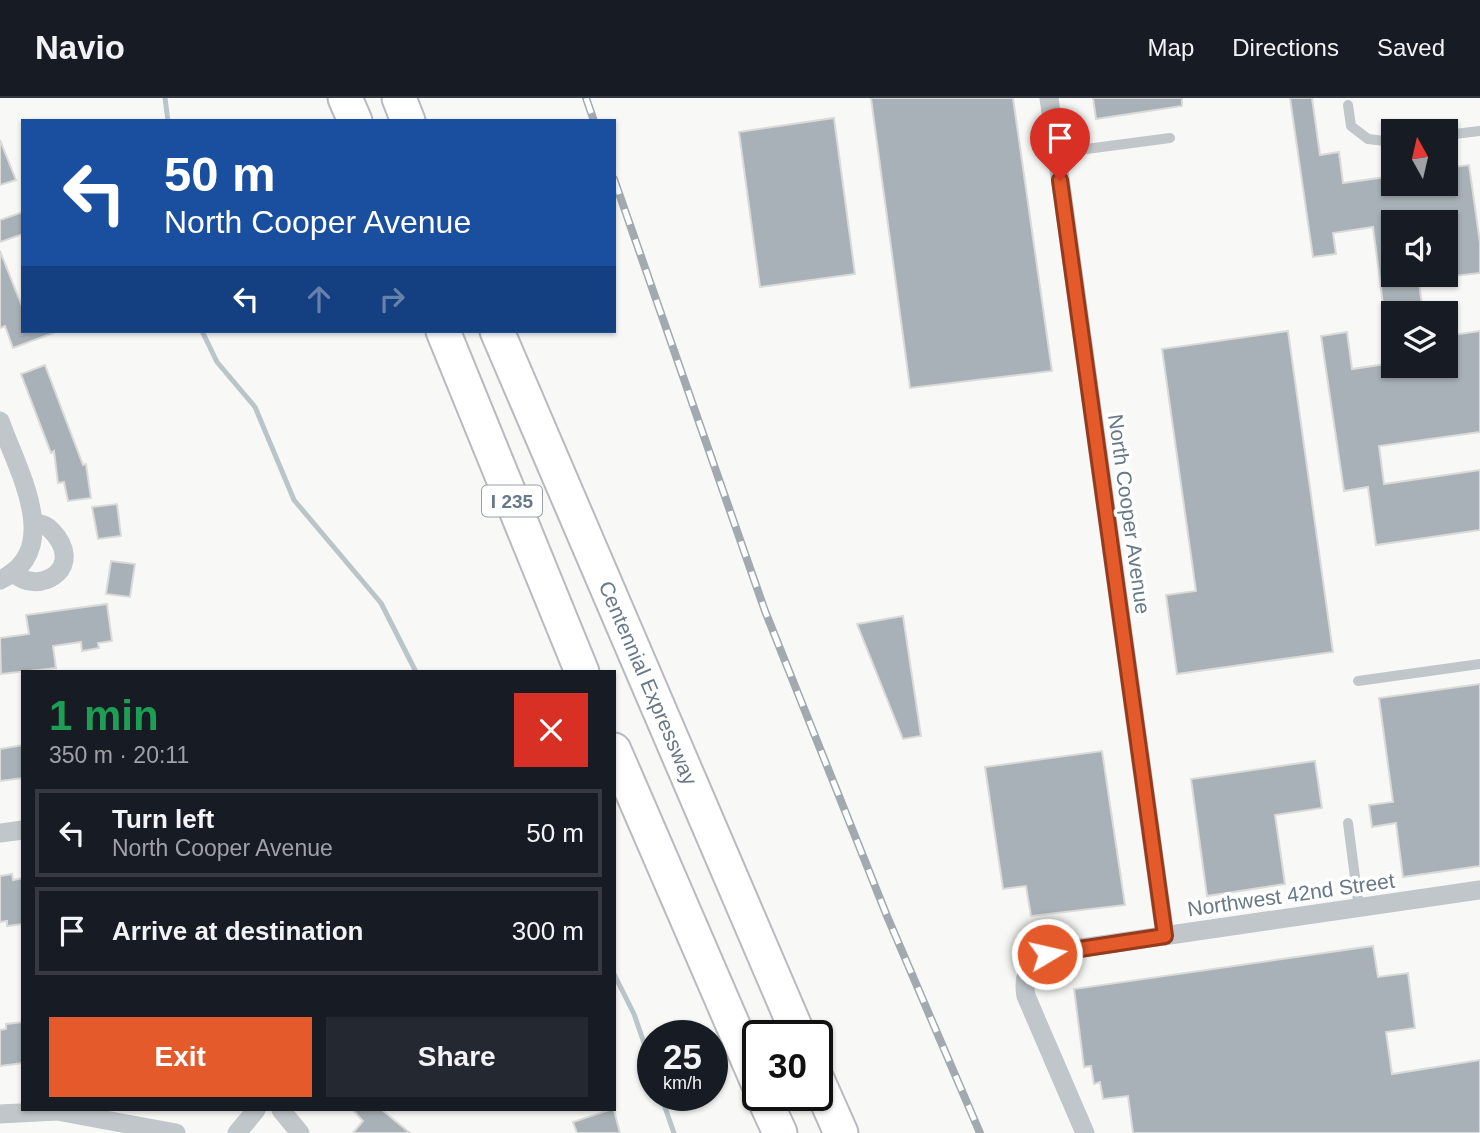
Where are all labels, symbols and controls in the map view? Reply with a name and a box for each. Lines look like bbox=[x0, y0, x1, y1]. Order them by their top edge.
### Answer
text: Navio bbox=[35, 29, 125, 66]
text: Map bbox=[1148, 34, 1194, 61]
text: Directions bbox=[1232, 34, 1339, 61]
text: Saved bbox=[1377, 34, 1445, 61]
pin bbox=[1030, 108, 1090, 180]
icon: arrive bbox=[1041, 119, 1079, 157]
north arrow bbox=[1381, 119, 1458, 196]
map controls bbox=[1381, 119, 1458, 378]
icon: left bbox=[49, 147, 140, 238]
text: 50 m bbox=[164, 147, 276, 201]
text: North Cooper Avenue bbox=[164, 204, 471, 240]
button: sound bbox=[1381, 210, 1458, 287]
icon: left bbox=[227, 280, 265, 318]
icon: ahead bbox=[300, 280, 338, 318]
icon: right bbox=[373, 280, 411, 318]
button: layers bbox=[1381, 301, 1458, 378]
street label: North Cooper Avenue bbox=[1104, 413, 1155, 615]
road number: I 235 bbox=[482, 486, 542, 516]
street label: Centennial Expressway bbox=[594, 577, 702, 789]
text: 1 min bbox=[49, 692, 159, 739]
button: close bbox=[514, 693, 588, 767]
text: 350 m · 20:11 bbox=[49, 742, 189, 768]
text: Turn left bbox=[112, 804, 214, 834]
icon: left bbox=[53, 814, 91, 852]
text: 50 m bbox=[526, 818, 584, 848]
text: North Cooper Avenue bbox=[112, 835, 333, 861]
street label: Northwest 42nd Street bbox=[1186, 869, 1396, 920]
icon: arrive bbox=[53, 912, 91, 950]
text: Arrive at destination bbox=[112, 916, 363, 946]
text: 300 m bbox=[512, 916, 584, 946]
position arrow bbox=[1010, 917, 1084, 991]
button: Exit bbox=[49, 1017, 312, 1097]
button: Share bbox=[326, 1017, 588, 1097]
speed limit sign: 30 bbox=[742, 1020, 833, 1111]
text: 25 bbox=[663, 1037, 702, 1076]
text: km/h bbox=[663, 1073, 702, 1093]

